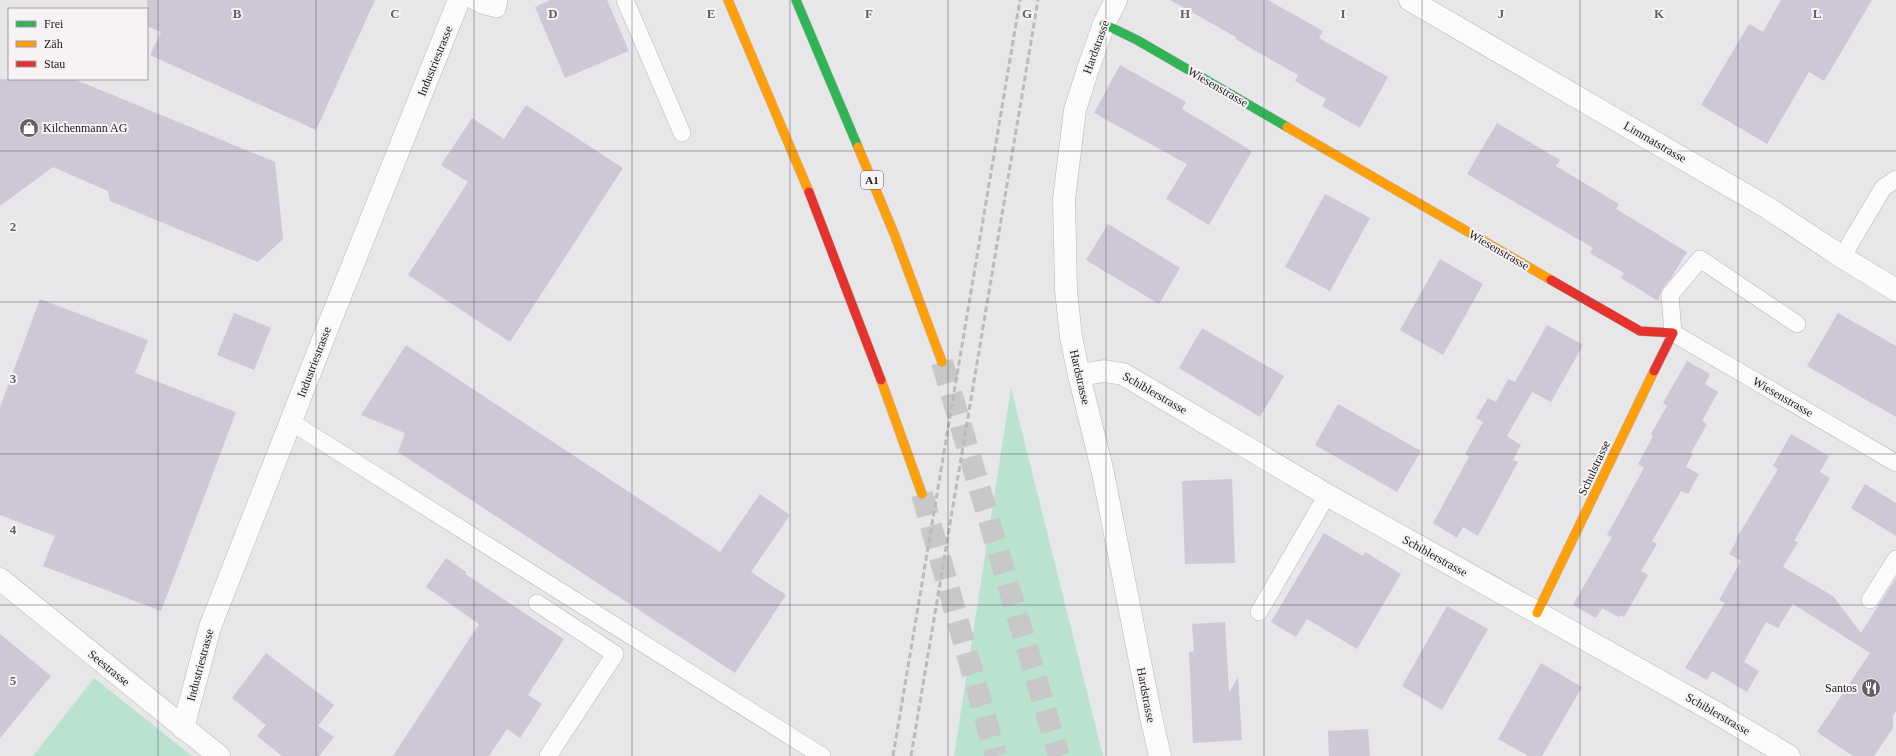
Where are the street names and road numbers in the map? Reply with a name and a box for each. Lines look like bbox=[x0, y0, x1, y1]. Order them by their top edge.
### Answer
street label: Hardstrasse bbox=[1080, 18, 1112, 76]
street label: Industriestrasse bbox=[415, 24, 455, 98]
street label: Wiesenstrasse bbox=[1185, 64, 1251, 110]
street label: Limmatstrasse bbox=[1621, 118, 1689, 166]
road number: A1 bbox=[861, 171, 883, 189]
street label: Wiesenstrasse bbox=[1466, 227, 1532, 273]
street label: Industriestrasse bbox=[294, 325, 334, 399]
street label: Hardstrasse bbox=[1067, 348, 1093, 406]
street label: Schiblerstrasse bbox=[1120, 369, 1190, 417]
street label: Wiesenstrasse bbox=[1750, 374, 1816, 420]
street label: Schulstrasse bbox=[1575, 438, 1613, 498]
street label: Schiblerstrasse bbox=[1400, 532, 1470, 580]
street label: Industriestrasse bbox=[184, 627, 216, 703]
street label: Seestrasse bbox=[85, 647, 133, 689]
street label: Hardstrasse bbox=[1134, 666, 1158, 724]
street label: Schiblerstrasse bbox=[1683, 690, 1753, 738]

